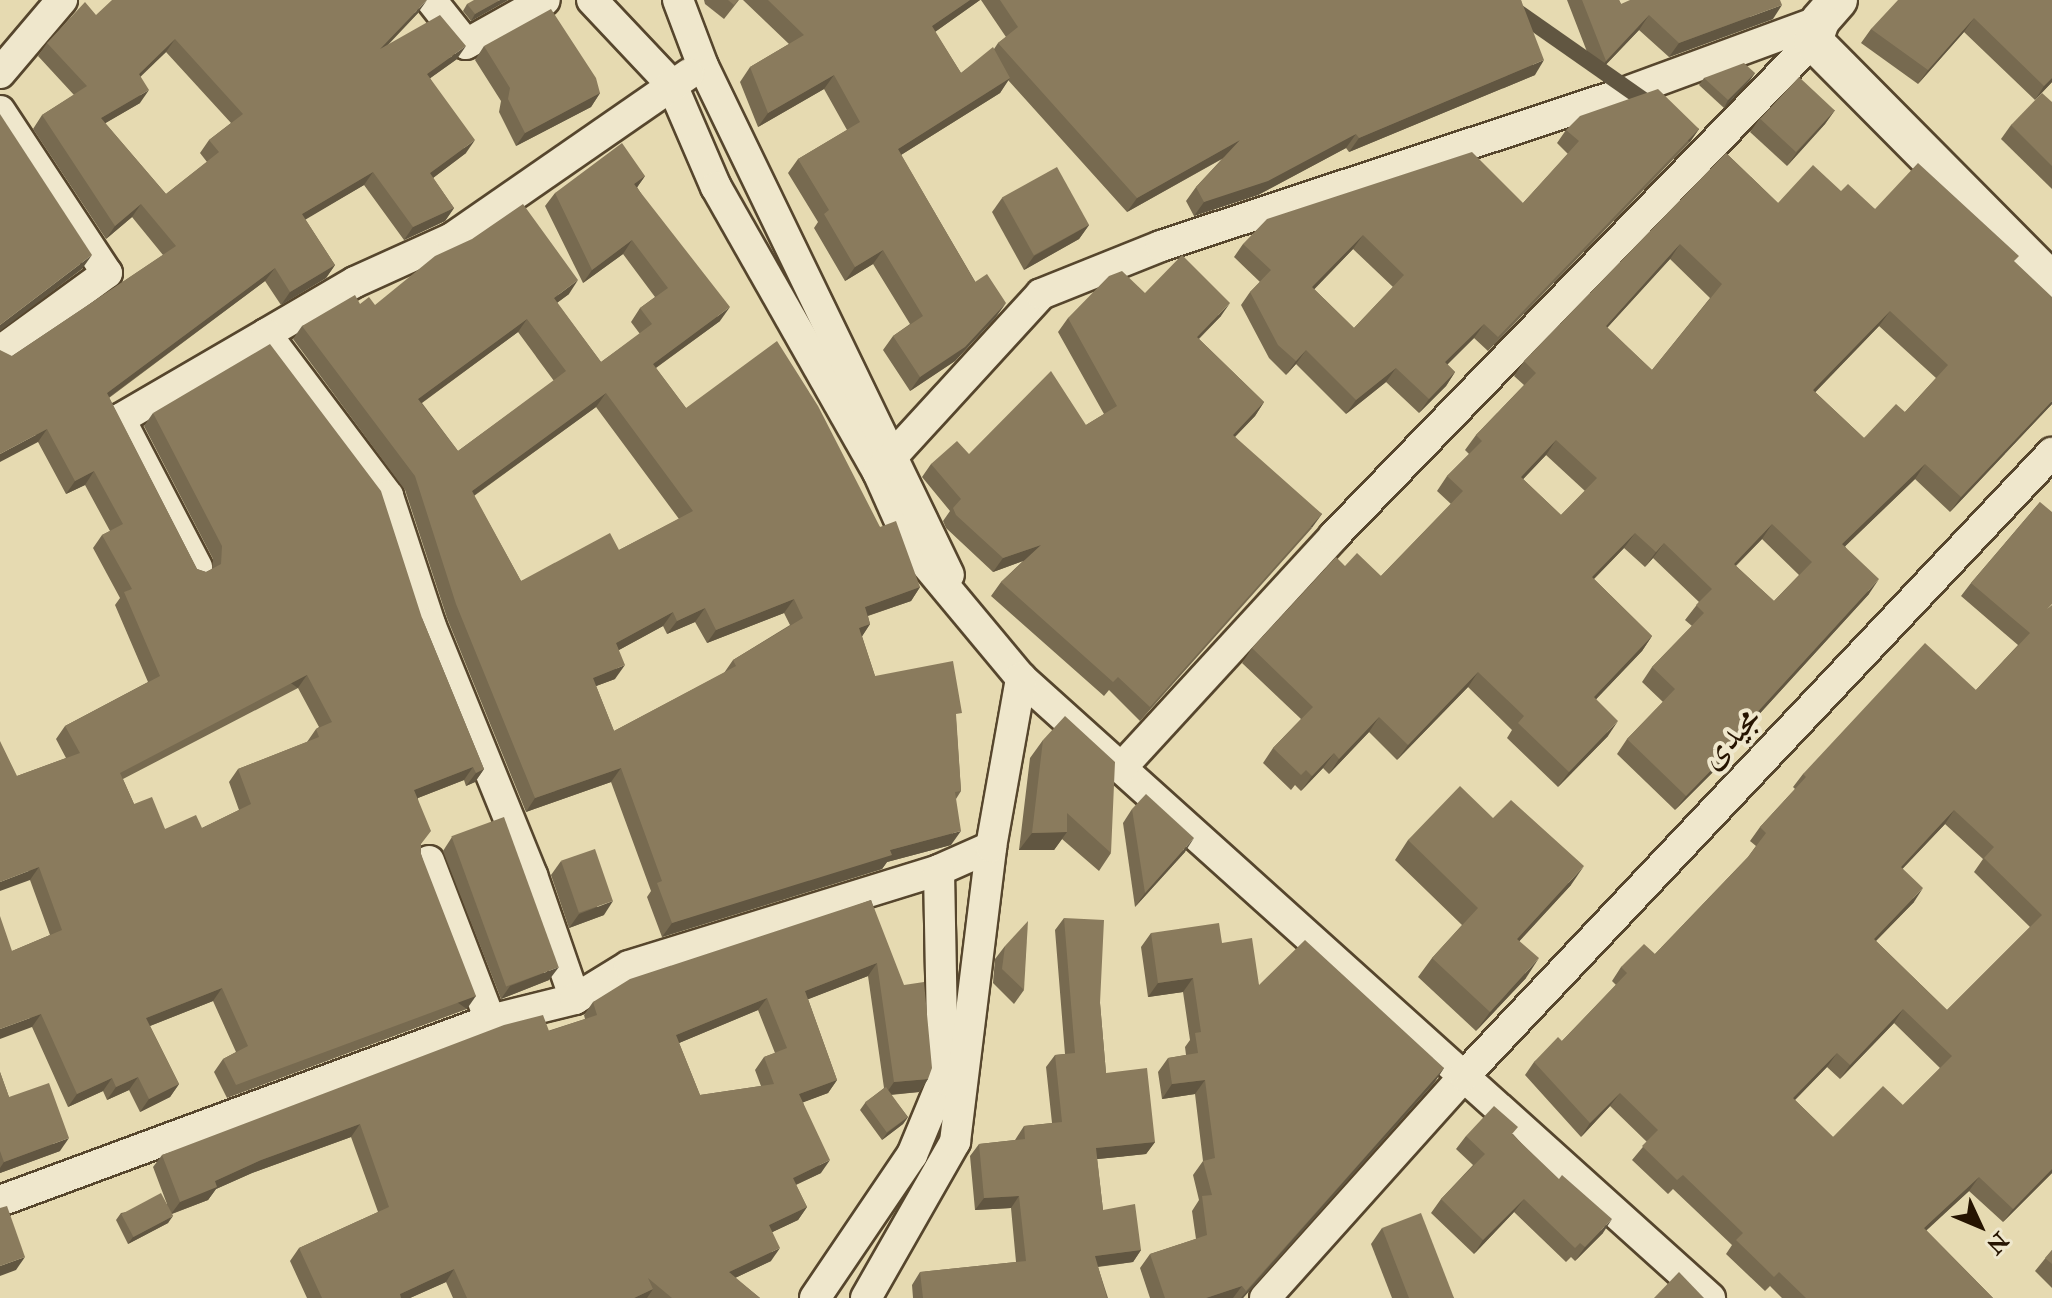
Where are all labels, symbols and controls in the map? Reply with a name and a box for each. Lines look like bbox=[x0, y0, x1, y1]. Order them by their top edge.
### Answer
street label: مجیدی bbox=[1691, 698, 1769, 778]
north arrow bbox=[1940, 1186, 2020, 1266]
text: N bbox=[1980, 1226, 2014, 1259]

